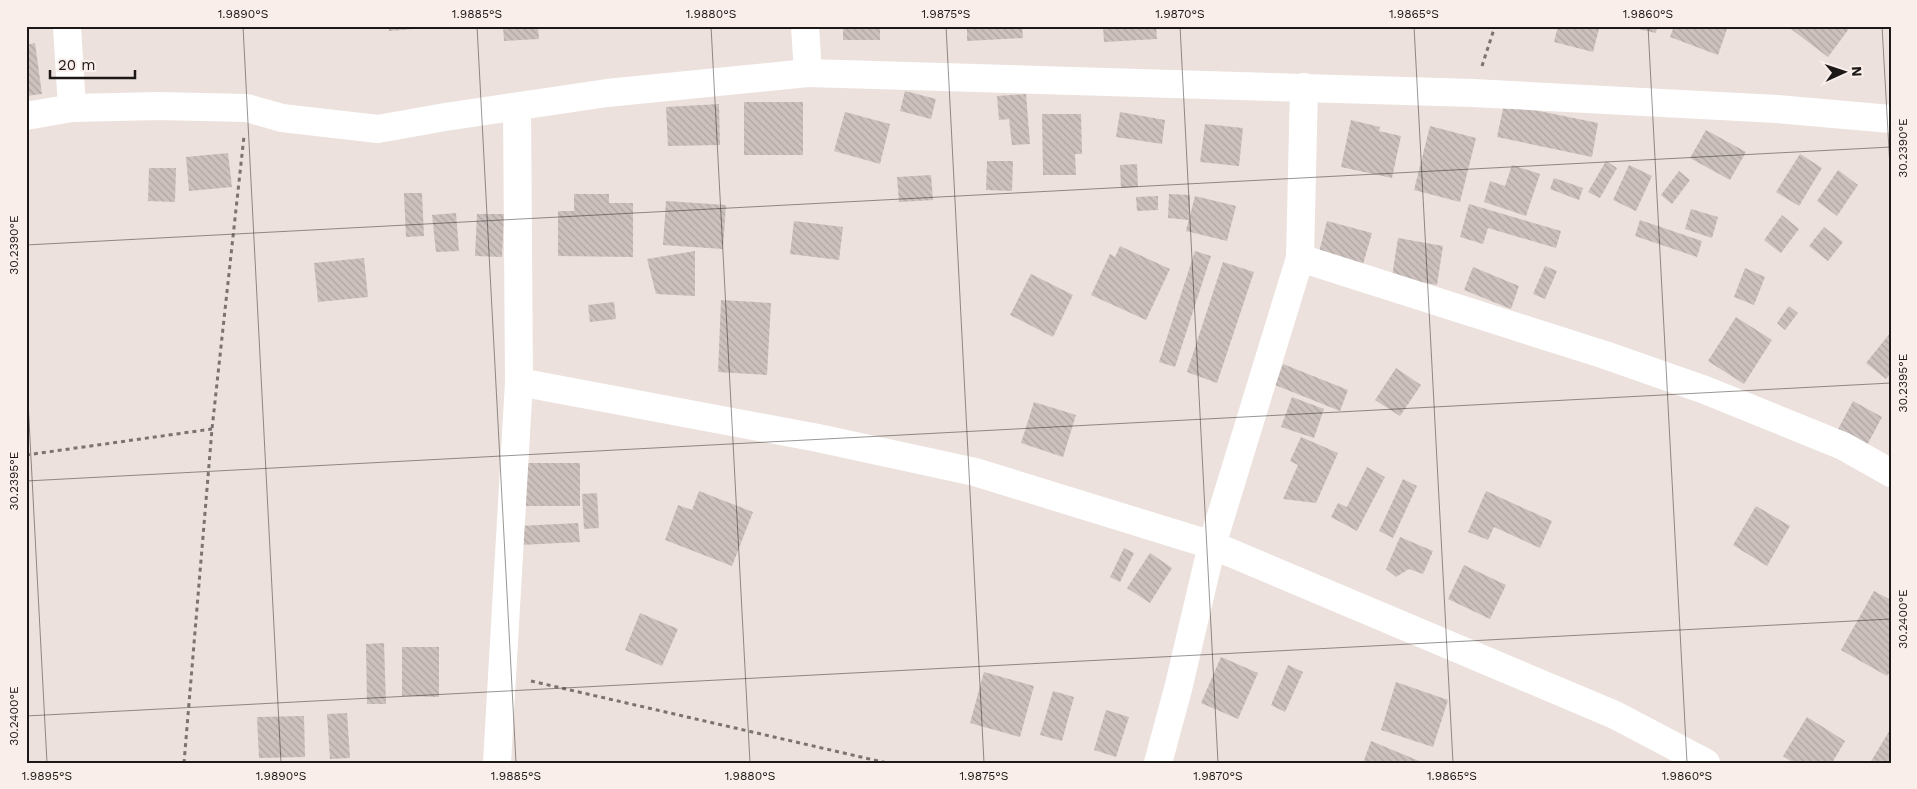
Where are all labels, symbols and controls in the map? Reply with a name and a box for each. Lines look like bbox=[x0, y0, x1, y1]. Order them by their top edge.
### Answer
text: 1.9890°S bbox=[218, 7, 268, 21]
text: 1.9885°S bbox=[452, 7, 502, 21]
text: 1.9880°S bbox=[686, 7, 736, 21]
text: 1.9875°S bbox=[921, 7, 971, 21]
text: 1.9870°S bbox=[1155, 7, 1205, 21]
text: 1.9865°S bbox=[1389, 7, 1439, 21]
text: 1.9860°S bbox=[1623, 7, 1673, 21]
scale bar bbox=[50, 48, 135, 80]
north arrow bbox=[1820, 48, 1870, 98]
text: 20 m bbox=[58, 56, 96, 74]
text: N bbox=[1849, 66, 1865, 77]
text: 30.2390°E bbox=[1896, 118, 1910, 178]
text: 30.2390°E bbox=[7, 215, 21, 275]
text: 30.2395°E bbox=[1896, 353, 1910, 412]
text: 30.2395°E bbox=[7, 451, 21, 510]
text: 30.2400°E bbox=[1896, 589, 1910, 649]
text: 30.2400°E bbox=[7, 686, 21, 746]
text: 1.9895°S bbox=[22, 769, 72, 783]
text: 1.9890°S bbox=[256, 769, 306, 783]
text: 1.9885°S bbox=[491, 769, 541, 783]
text: 1.9880°S bbox=[725, 769, 775, 783]
text: 1.9875°S bbox=[959, 769, 1009, 783]
text: 1.9870°S bbox=[1193, 769, 1243, 783]
text: 1.9865°S bbox=[1427, 769, 1477, 783]
text: 1.9860°S bbox=[1662, 769, 1712, 783]

